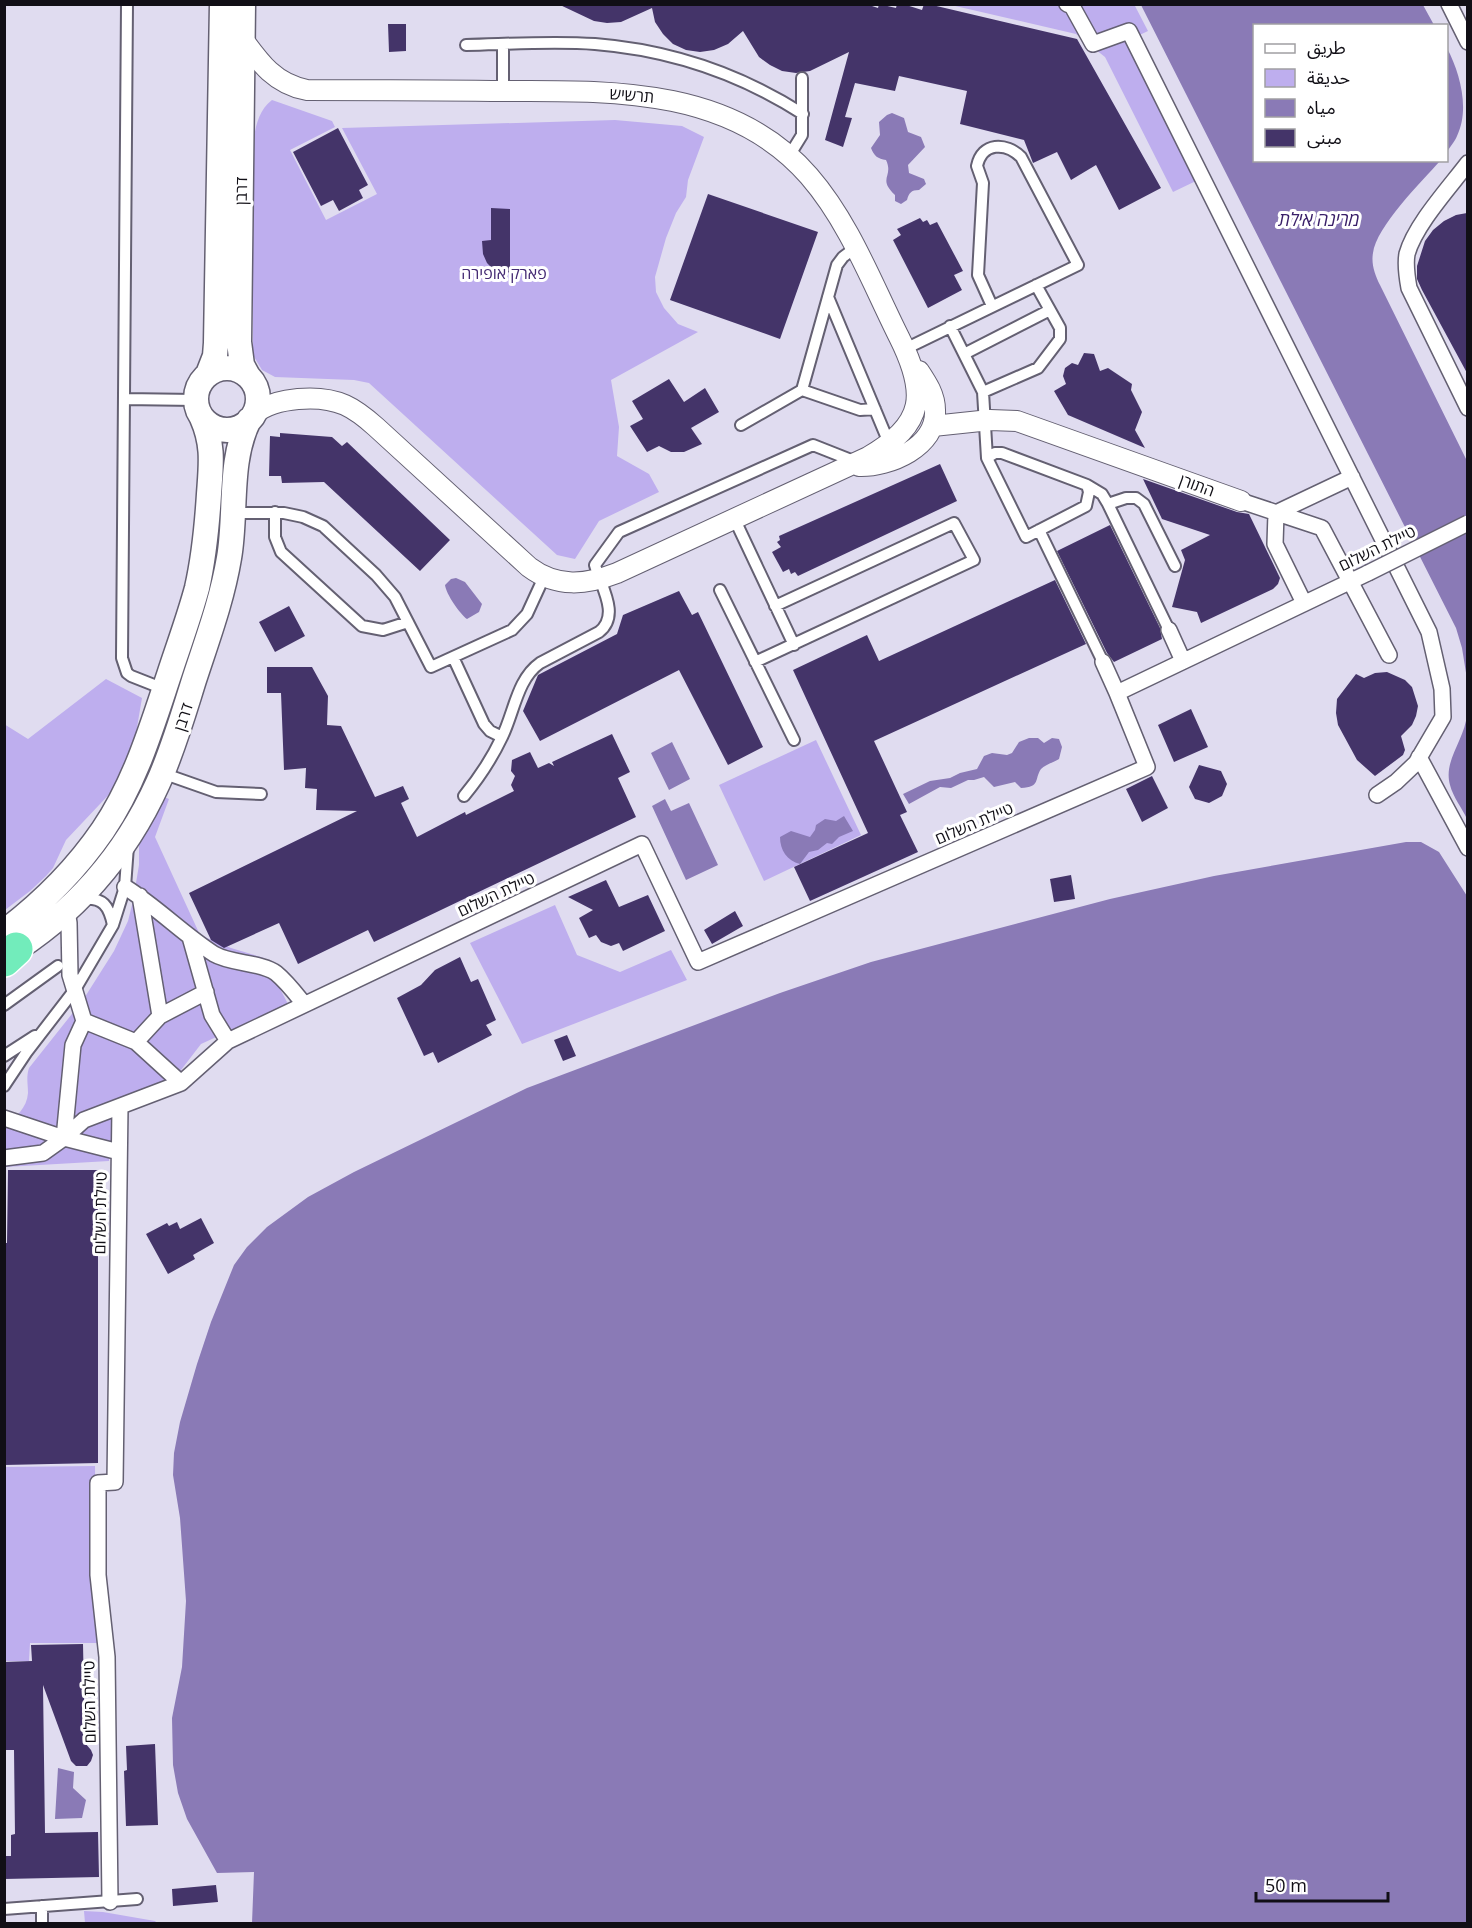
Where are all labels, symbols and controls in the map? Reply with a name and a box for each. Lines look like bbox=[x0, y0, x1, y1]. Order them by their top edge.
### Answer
legend bbox=[1253, 24, 1448, 162]
text: طريق bbox=[1307, 35, 1346, 59]
text: حديقة bbox=[1307, 65, 1350, 89]
street label: תרשיש bbox=[609, 82, 655, 108]
text: مياه bbox=[1307, 95, 1336, 119]
text: مبنى bbox=[1307, 125, 1342, 149]
street label: דרבן bbox=[230, 177, 252, 205]
water label: מרינה אילת bbox=[1277, 207, 1360, 231]
park label: פארק אופירה bbox=[461, 262, 547, 284]
street label: התורן bbox=[1176, 468, 1218, 502]
street label: טיילת השלום bbox=[1335, 520, 1419, 576]
street label: דרבן bbox=[168, 700, 198, 734]
street label: טיילת השלום bbox=[932, 797, 1016, 849]
street label: טיילת השלום bbox=[454, 867, 538, 921]
street label: טיילת השלום bbox=[88, 1171, 112, 1255]
street label: טיילת השלום bbox=[77, 1660, 101, 1744]
scale bar bbox=[1256, 1865, 1388, 1903]
text: 50 m bbox=[1265, 1873, 1307, 1897]

